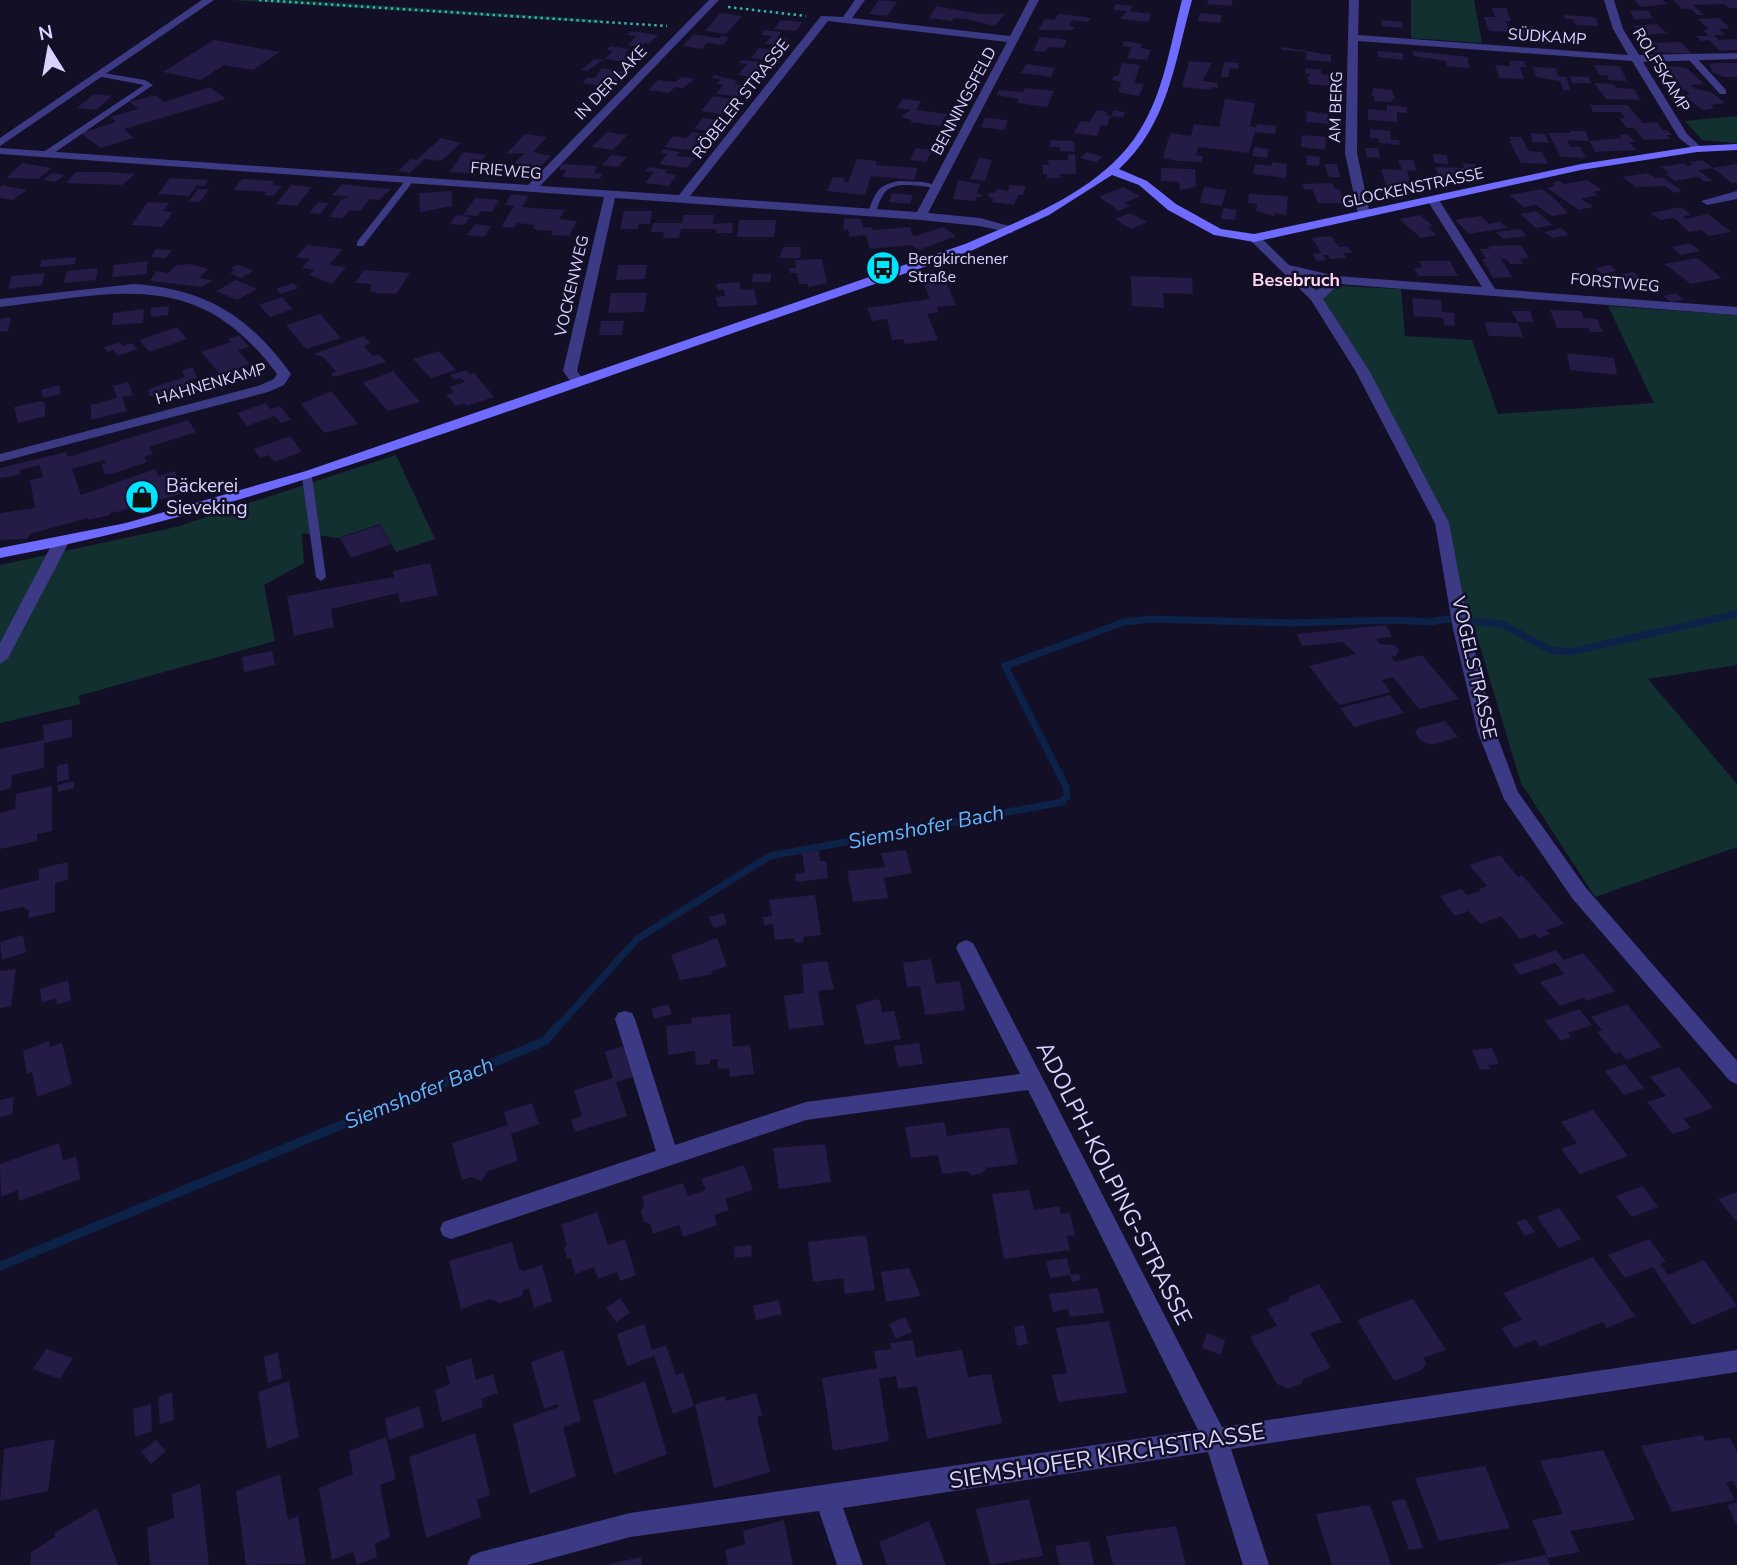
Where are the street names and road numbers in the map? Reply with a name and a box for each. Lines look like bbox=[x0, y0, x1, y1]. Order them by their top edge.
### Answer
street label: SÜDKAMP bbox=[1507, 23, 1587, 51]
street label: ROLFSKAMP bbox=[1627, 24, 1695, 116]
street label: RÖBELER STRASSE bbox=[687, 35, 795, 163]
street label: IN DER LAKE bbox=[570, 41, 652, 125]
street label: BENNINGSFELD bbox=[926, 43, 1002, 159]
street label: AM BERG bbox=[1324, 71, 1348, 143]
street label: FRIEWEG bbox=[470, 157, 542, 185]
street label: GLOCKENSTRASSE bbox=[1340, 162, 1486, 214]
street label: VOCKENWEG bbox=[549, 233, 594, 340]
street label: FORSTWEG bbox=[1570, 268, 1660, 298]
street label: HAHNENKAMP bbox=[153, 358, 269, 410]
street label: VOGELSTRASSE bbox=[1445, 593, 1503, 742]
street label: ADOLPH-KOLPING-STRASSE bbox=[1029, 1036, 1199, 1330]
street label: SIEMSHOFER KIRCHSTRASSE bbox=[947, 1416, 1267, 1496]

